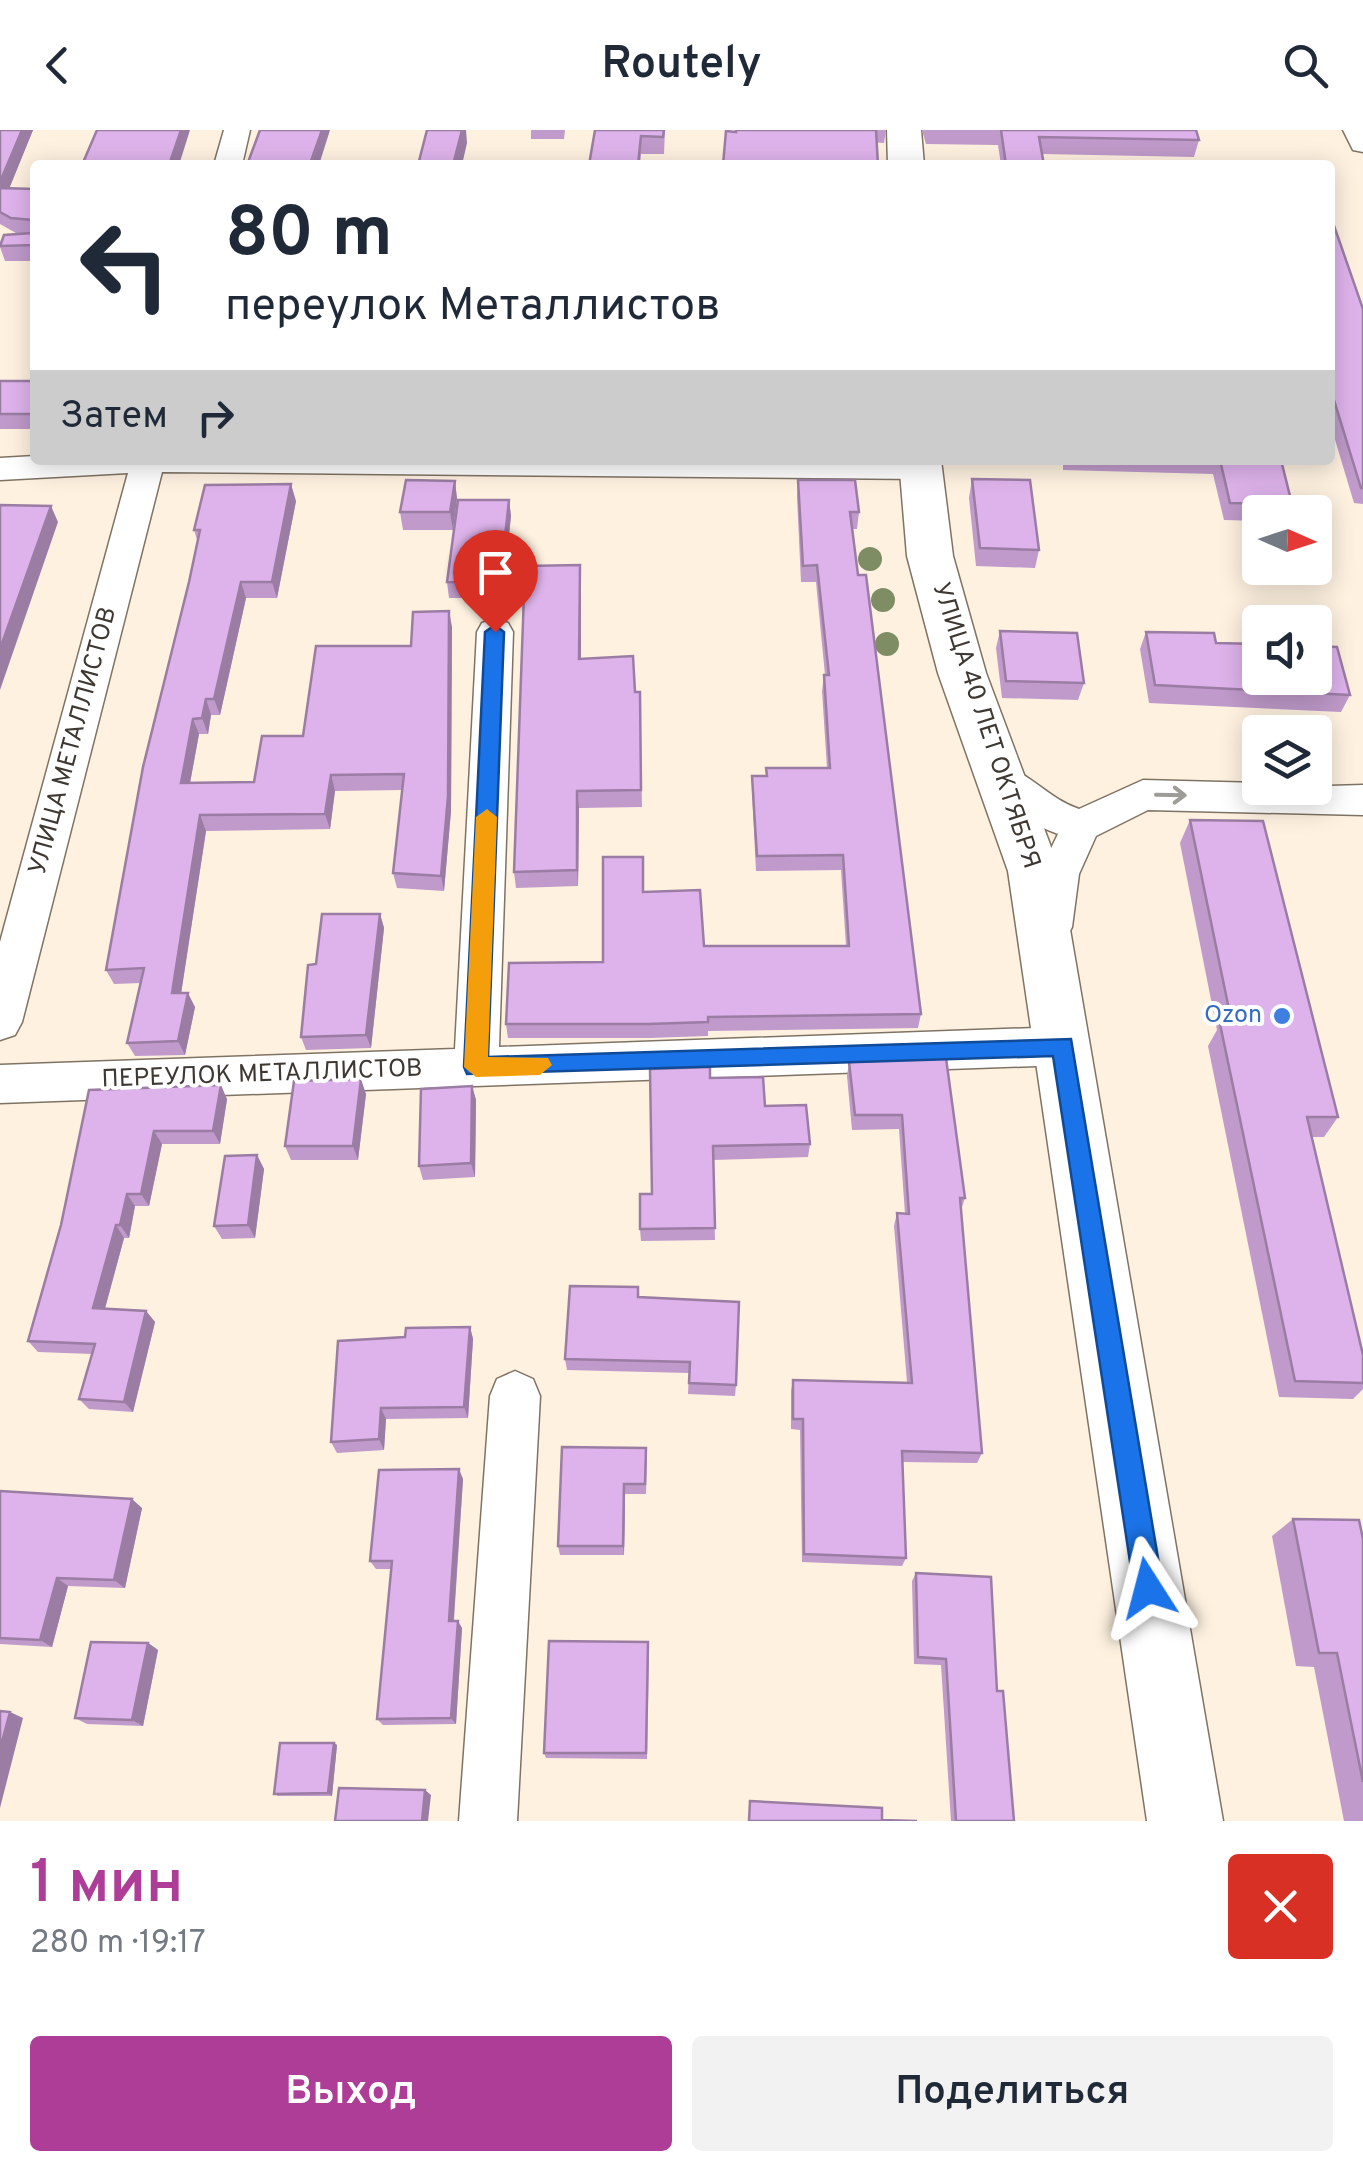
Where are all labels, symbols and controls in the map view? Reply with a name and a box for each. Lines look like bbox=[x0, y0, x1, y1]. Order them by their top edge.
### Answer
text: Routely bbox=[601, 37, 762, 94]
icon: back bbox=[30, 38, 85, 93]
icon: search bbox=[1278, 38, 1333, 93]
text: 80 m bbox=[225, 192, 393, 281]
icon: left bbox=[60, 200, 190, 330]
text: переулок Металлистов bbox=[225, 279, 721, 336]
icon: right bbox=[188, 390, 243, 445]
text: Затем bbox=[60, 393, 168, 442]
north arrow bbox=[1242, 495, 1332, 585]
map controls bbox=[1242, 495, 1332, 805]
pin bbox=[453, 530, 538, 633]
icon: arrive bbox=[468, 545, 523, 600]
street label: УЛИЦА 40 ЛЕТ ОКТЯБРЯ bbox=[924, 579, 1046, 873]
street label: УЛИЦА МЕТАЛЛИСТОВ bbox=[23, 604, 125, 878]
button: sound bbox=[1242, 605, 1332, 695]
button: layers bbox=[1242, 715, 1332, 805]
one-way arrow bbox=[1154, 786, 1186, 805]
place label: Ozon bbox=[1204, 1000, 1262, 1032]
marker: Ozon bbox=[1271, 1005, 1293, 1027]
street label: ПЕРЕУЛОК МЕТАЛЛИСТОВ bbox=[101, 1053, 423, 1097]
position arrow bbox=[1096, 1536, 1200, 1640]
text: 1 мин bbox=[30, 1848, 183, 1924]
button: close bbox=[1228, 1854, 1333, 1959]
text: 280 m · 19:17 bbox=[30, 1924, 206, 1964]
button: Выход bbox=[30, 2036, 672, 2151]
button: Поделиться bbox=[692, 2036, 1333, 2151]

